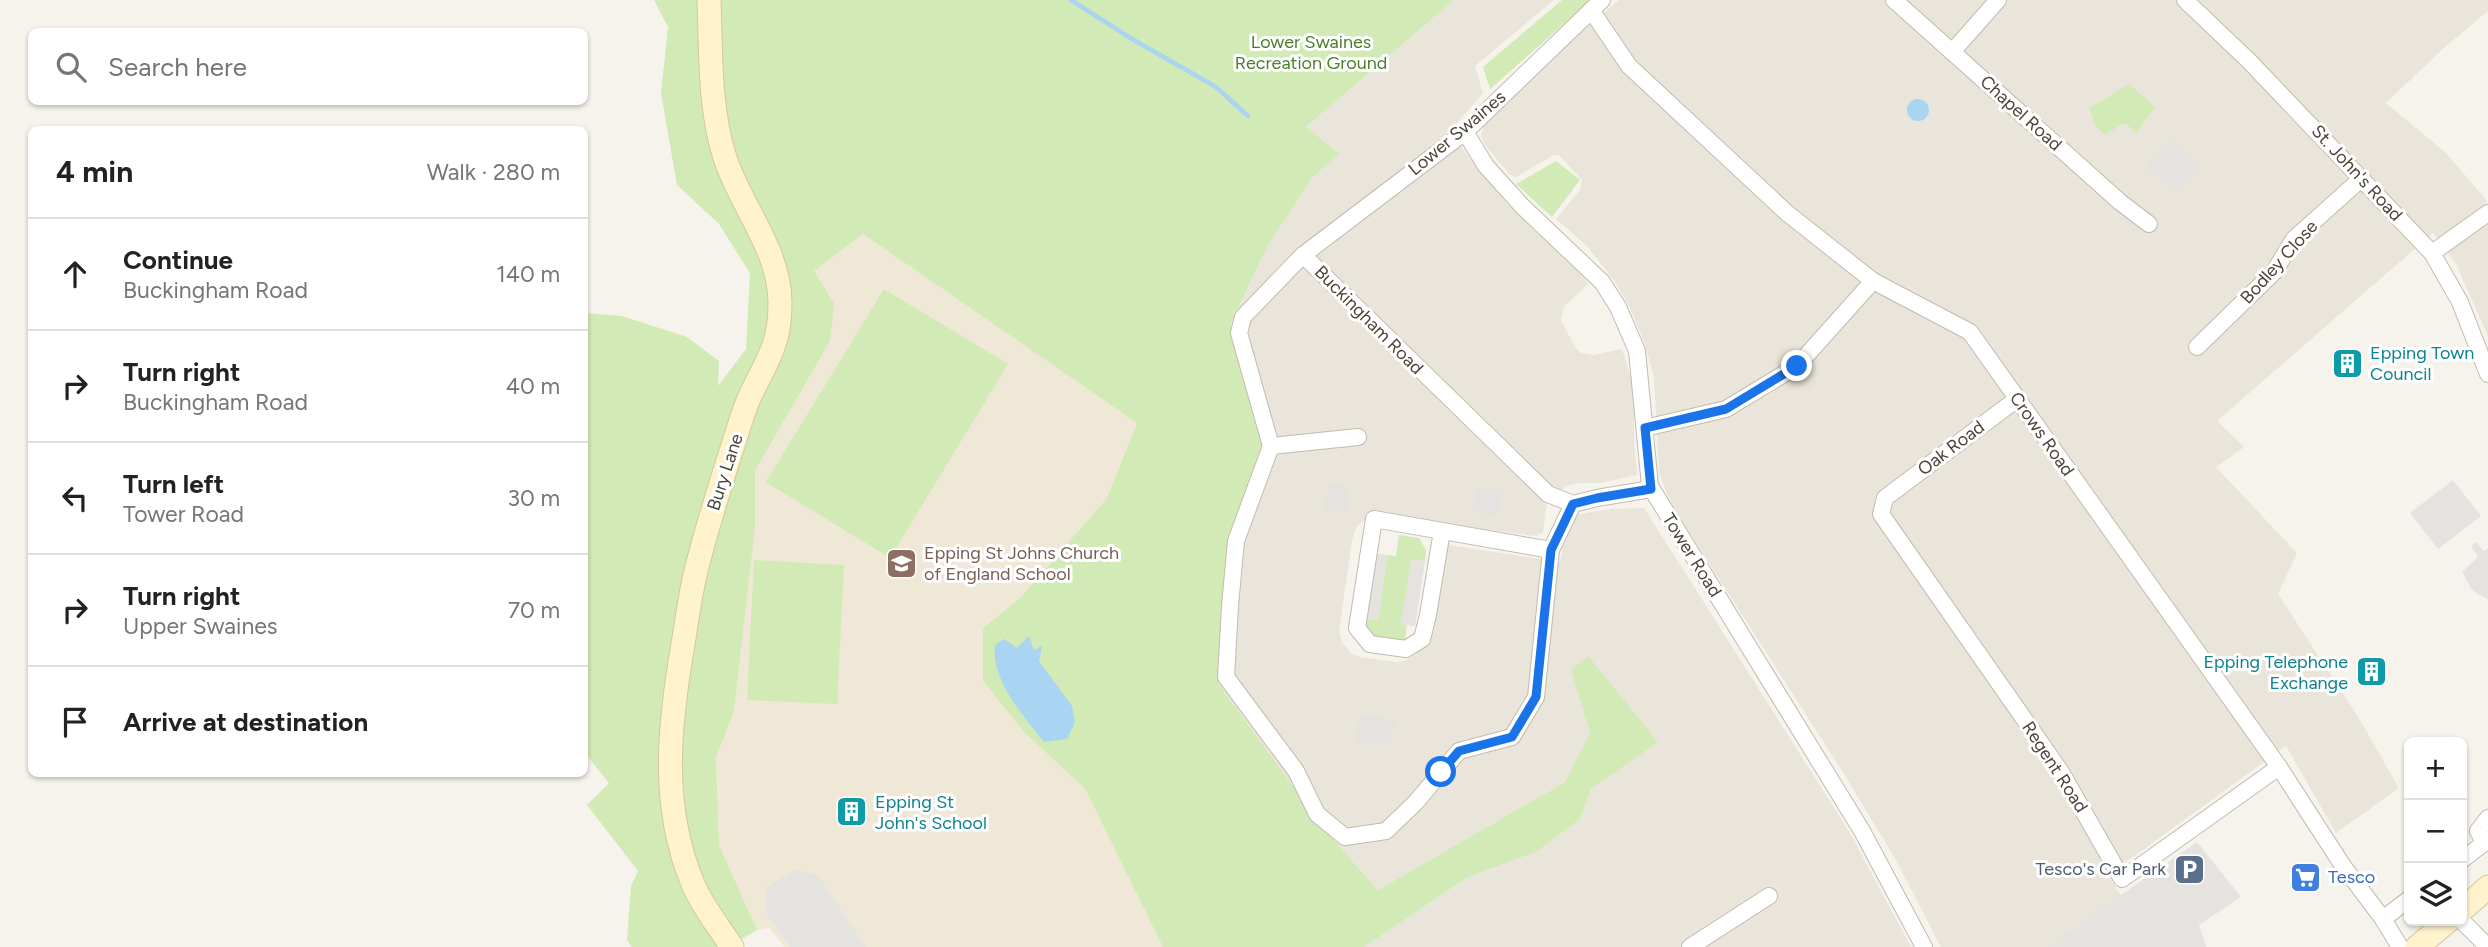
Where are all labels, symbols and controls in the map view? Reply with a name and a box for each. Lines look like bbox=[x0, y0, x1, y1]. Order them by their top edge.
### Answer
search box bbox=[28, 28, 588, 105]
park label: Lower Swaines Recreation Ground bbox=[1235, 31, 1387, 74]
icon: search bbox=[52, 48, 90, 86]
text: Search here bbox=[108, 51, 247, 83]
street label: Chapel Road bbox=[1976, 71, 2066, 155]
street label: Lower Swaines bbox=[1404, 86, 1510, 180]
street label: St. John's Road bbox=[2307, 120, 2407, 226]
text: 4 min bbox=[56, 153, 133, 190]
text: Walk · 280 m bbox=[427, 158, 560, 186]
street label: Bodley Close bbox=[2236, 215, 2322, 308]
text: Continue bbox=[123, 244, 233, 276]
icon: ahead bbox=[56, 255, 94, 293]
text: 140 m bbox=[496, 260, 560, 288]
street label: Buckingham Road bbox=[1310, 261, 1428, 379]
text: Buckingham Road bbox=[123, 276, 308, 304]
place label: Epping Town Council bbox=[2370, 342, 2474, 385]
building icon: Epping Town Council bbox=[2330, 346, 2364, 380]
route end bbox=[1781, 350, 1812, 381]
text: Turn right bbox=[123, 356, 240, 388]
icon: right bbox=[56, 367, 94, 405]
text: 40 m bbox=[506, 372, 560, 400]
text: Buckingham Road bbox=[123, 388, 308, 416]
street label: Crows Road bbox=[2005, 388, 2079, 480]
street label: Oak Road bbox=[1913, 416, 1989, 480]
street label: Bury Lane bbox=[702, 431, 748, 513]
text: Turn left bbox=[123, 468, 224, 500]
icon: left bbox=[56, 479, 94, 517]
text: 30 m bbox=[507, 484, 560, 512]
text: Tower Road bbox=[123, 500, 244, 528]
street label: Tower Road bbox=[1658, 509, 1726, 601]
place label: Epping St Johns Church of England School bbox=[924, 542, 1119, 585]
school or university icon: Epping St Johns Church of England School bbox=[884, 546, 918, 580]
text: Turn right bbox=[123, 580, 240, 612]
icon: right bbox=[56, 591, 94, 629]
text: 70 m bbox=[508, 596, 560, 624]
text: Upper Swaines bbox=[123, 612, 278, 640]
place label: Epping Telephone Exchange bbox=[2203, 651, 2348, 694]
building icon: Epping Telephone Exchange bbox=[2354, 655, 2388, 689]
icon: arrive bbox=[56, 703, 94, 741]
text: Arrive at destination bbox=[123, 706, 368, 738]
street label: Regent Road bbox=[2017, 717, 2093, 817]
map controls bbox=[2404, 737, 2467, 926]
button: + bbox=[2404, 737, 2467, 800]
route start bbox=[1425, 756, 1456, 787]
place label: Epping St John's School bbox=[875, 791, 987, 834]
building icon: Epping St John's School bbox=[835, 795, 869, 829]
button: − bbox=[2404, 800, 2467, 863]
parking icon: Tesco's Car Park bbox=[2172, 852, 2206, 886]
place label: Tesco's Car Park bbox=[2035, 858, 2166, 880]
supermarket icon: Tesco bbox=[2288, 860, 2322, 894]
button: layers bbox=[2404, 863, 2467, 926]
place label: Tesco bbox=[2328, 866, 2375, 888]

